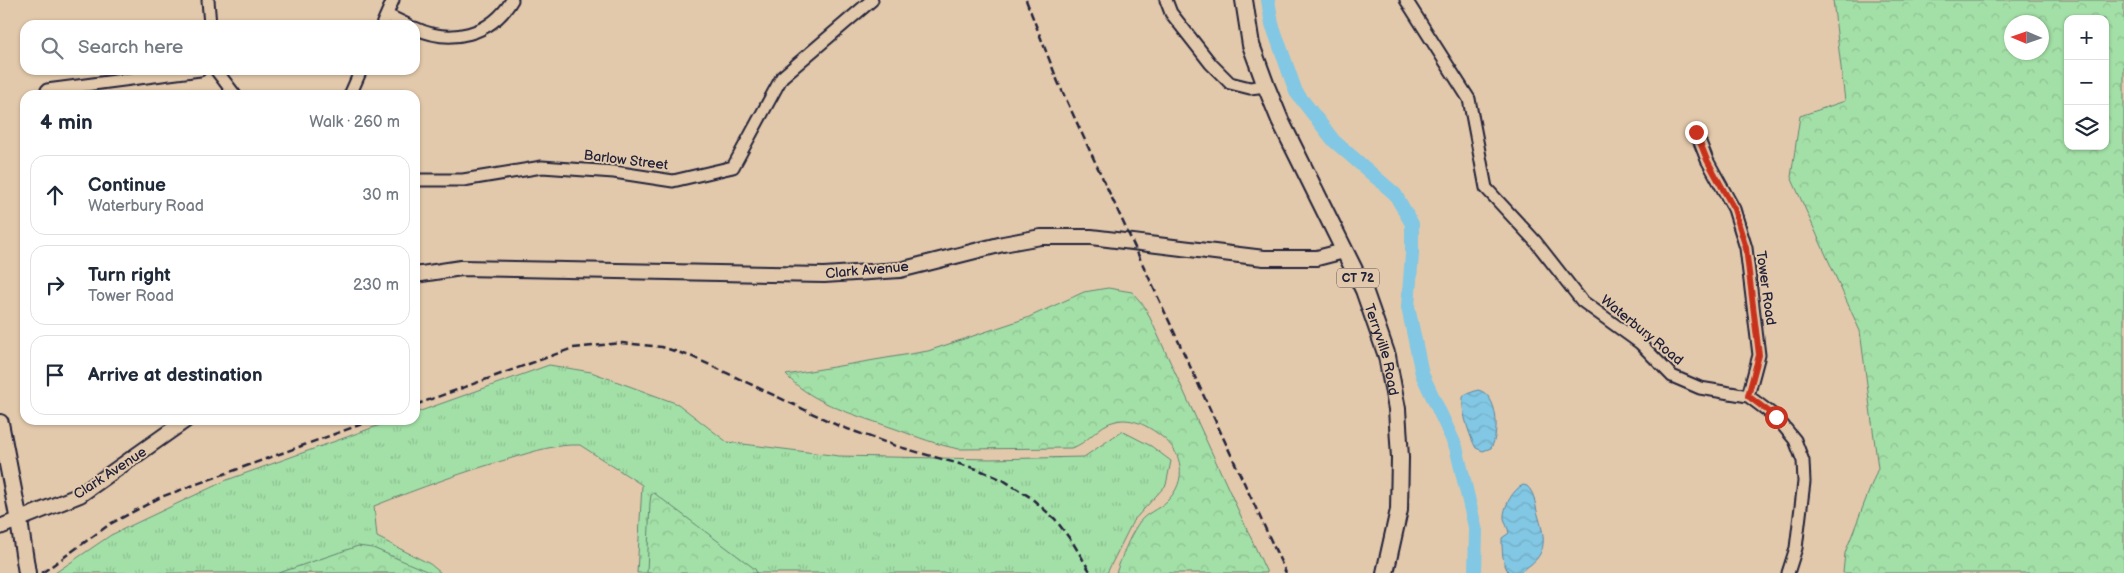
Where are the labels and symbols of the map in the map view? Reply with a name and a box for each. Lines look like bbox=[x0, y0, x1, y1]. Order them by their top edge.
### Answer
north arrow bbox=[2004, 15, 2049, 60]
route end bbox=[1685, 121, 1708, 144]
street label: Barlow Street bbox=[583, 146, 670, 174]
street label: Tower Road bbox=[1752, 250, 1780, 326]
street label: Clark Avenue bbox=[825, 258, 909, 282]
road number: CT 72 bbox=[1337, 268, 1379, 288]
street label: Waterbury Road bbox=[1597, 291, 1687, 369]
street label: Terryville Road bbox=[1361, 301, 1403, 397]
route start bbox=[1765, 406, 1788, 429]
street label: Clark Avenue bbox=[70, 443, 150, 503]

